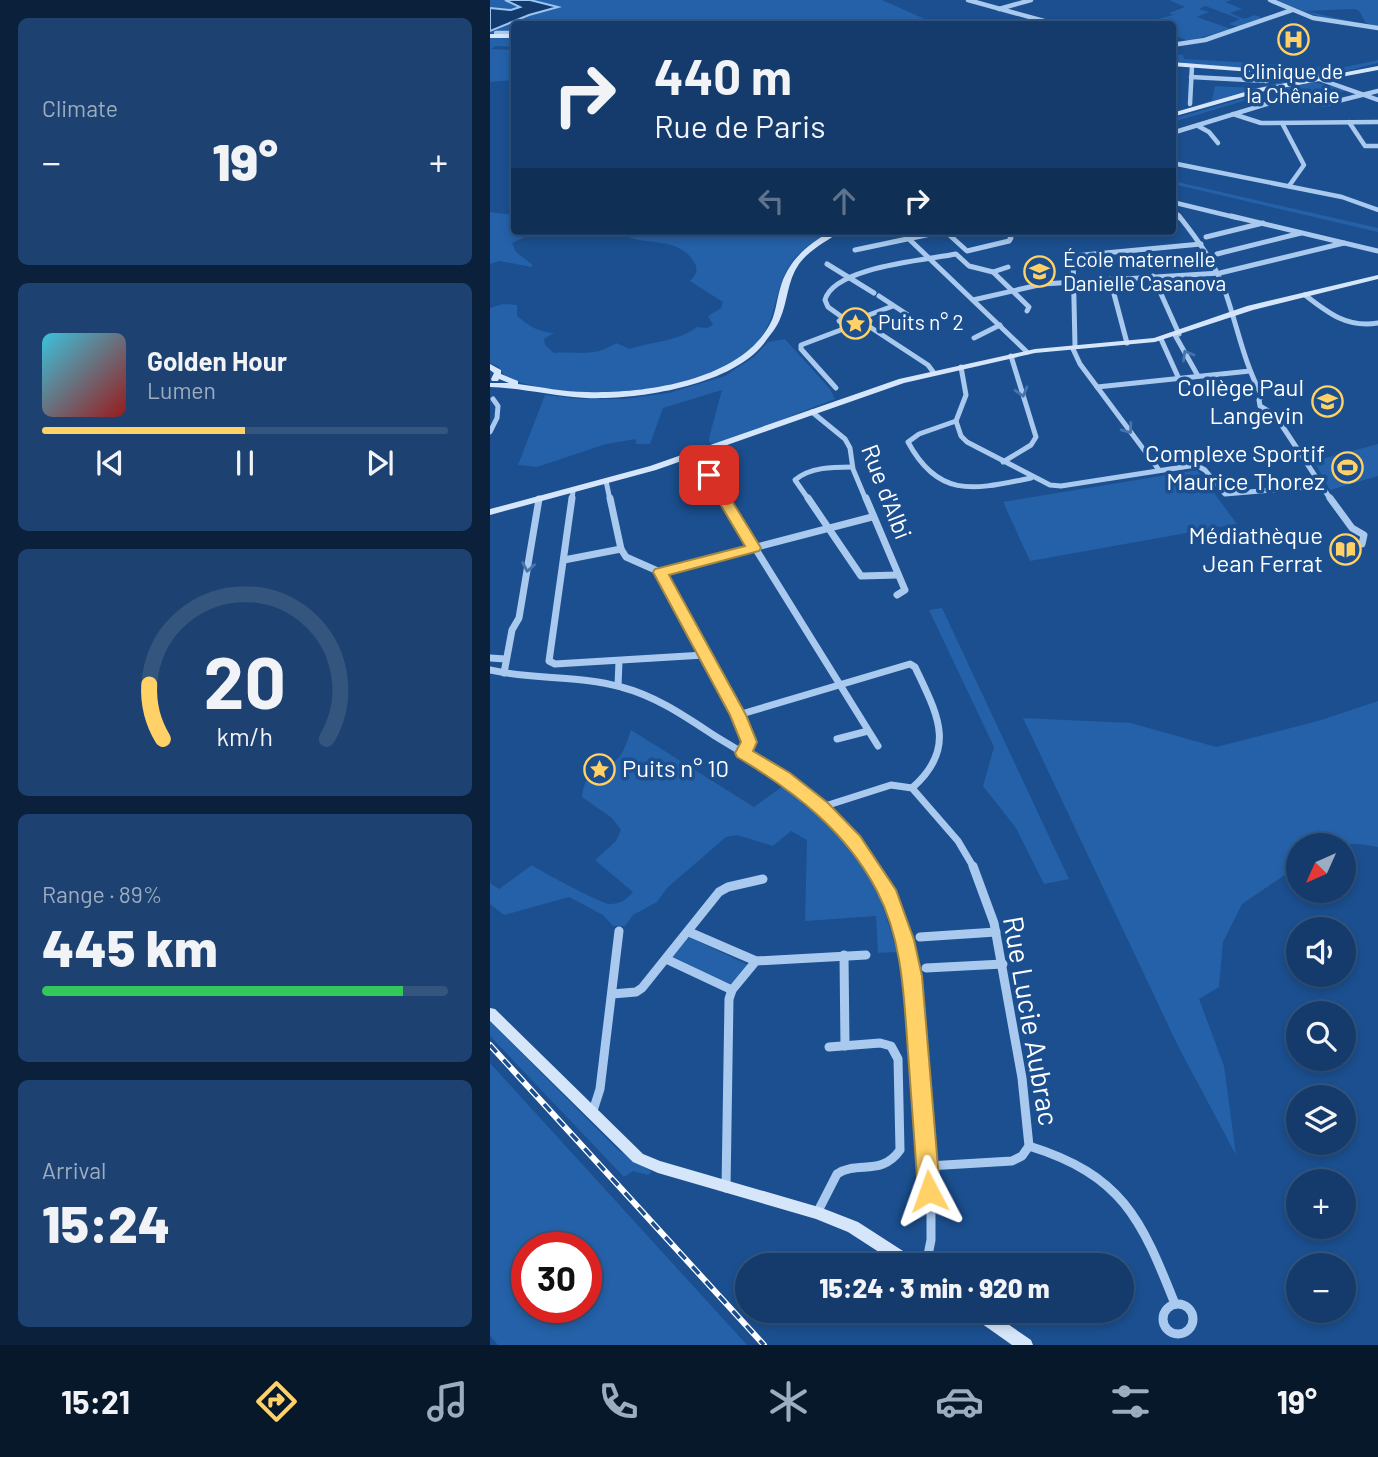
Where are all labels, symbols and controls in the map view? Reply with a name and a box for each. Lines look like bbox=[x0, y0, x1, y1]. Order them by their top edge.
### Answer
hospital icon: Clinique de la Chênaie bbox=[1276, 23, 1310, 57]
text: 440 m bbox=[654, 46, 792, 105]
icon: right bbox=[539, 49, 630, 140]
place label: Clinique de la Chênaie bbox=[1243, 58, 1343, 107]
text: Climate bbox=[42, 94, 118, 122]
text: Rue de Paris bbox=[654, 106, 826, 144]
text: 19° bbox=[212, 129, 278, 191]
text: − bbox=[42, 138, 61, 184]
text: + bbox=[429, 138, 448, 184]
icon: left bbox=[752, 182, 790, 220]
icon: ahead bbox=[825, 182, 863, 220]
icon: right bbox=[898, 182, 936, 220]
place label: École maternelle Danielle Casanova bbox=[1063, 246, 1226, 295]
school or university icon: École maternelle Danielle Casanova bbox=[1023, 255, 1057, 289]
place icon: Puits n° 2 bbox=[838, 306, 872, 340]
place label: Puits n° 2 bbox=[878, 309, 964, 334]
text: Golden Hour bbox=[147, 345, 287, 376]
one-way arrow bbox=[1182, 350, 1195, 363]
place label: Collège Paul Langevin bbox=[1177, 372, 1304, 429]
text: Lumen bbox=[147, 376, 216, 404]
school or university icon: Collège Paul Langevin bbox=[1310, 385, 1344, 419]
one-way arrow bbox=[1013, 386, 1028, 398]
one-way arrow bbox=[1120, 421, 1133, 433]
place label: Complexe Sportif Maurice Thorez bbox=[1145, 438, 1325, 495]
street label: Rue d'Albi bbox=[856, 440, 919, 543]
icon: previous bbox=[91, 444, 129, 482]
icon: pause bbox=[226, 444, 264, 482]
icon: next bbox=[361, 444, 399, 482]
pin bbox=[679, 445, 739, 505]
sports icon: Complexe Sportif Maurice Thorez bbox=[1331, 451, 1365, 485]
icon: arrive bbox=[690, 456, 728, 494]
place label: Médiathèque Jean Ferrat bbox=[1188, 520, 1323, 577]
library icon: Médiathèque Jean Ferrat bbox=[1329, 533, 1363, 567]
one-way arrow bbox=[521, 561, 536, 573]
text: 20 bbox=[204, 636, 286, 724]
text: km/h bbox=[217, 720, 273, 750]
place icon: Puits n° 10 bbox=[582, 752, 616, 786]
place label: Puits n° 10 bbox=[622, 753, 729, 782]
north arrow bbox=[1286, 833, 1356, 903]
map controls bbox=[1286, 833, 1356, 1323]
text: Range · 89% bbox=[42, 880, 162, 908]
street label: Rue Lucie Aubrac bbox=[997, 913, 1067, 1128]
text: 445 km bbox=[42, 915, 218, 977]
button: sound bbox=[1286, 917, 1356, 987]
button: search bbox=[1286, 1001, 1356, 1071]
button: layers bbox=[1286, 1085, 1356, 1155]
position arrow bbox=[892, 1154, 966, 1228]
text: Arrival bbox=[42, 1156, 106, 1184]
button: + bbox=[1286, 1169, 1356, 1239]
text: 15:24 bbox=[42, 1191, 170, 1253]
speed limit sign: 30 bbox=[511, 1232, 602, 1323]
button: − bbox=[1286, 1253, 1356, 1323]
text: 15:24 · 3 min · 920 m bbox=[819, 1272, 1050, 1303]
icon: directions bbox=[252, 1377, 301, 1426]
icon: music bbox=[423, 1377, 472, 1426]
icon: phone bbox=[594, 1377, 643, 1426]
icon: climate bbox=[764, 1377, 813, 1426]
icon: car bbox=[935, 1377, 984, 1426]
icon: filters bbox=[1106, 1377, 1155, 1426]
text: 15:21 bbox=[61, 1382, 130, 1420]
text: 19° bbox=[1277, 1382, 1317, 1420]

